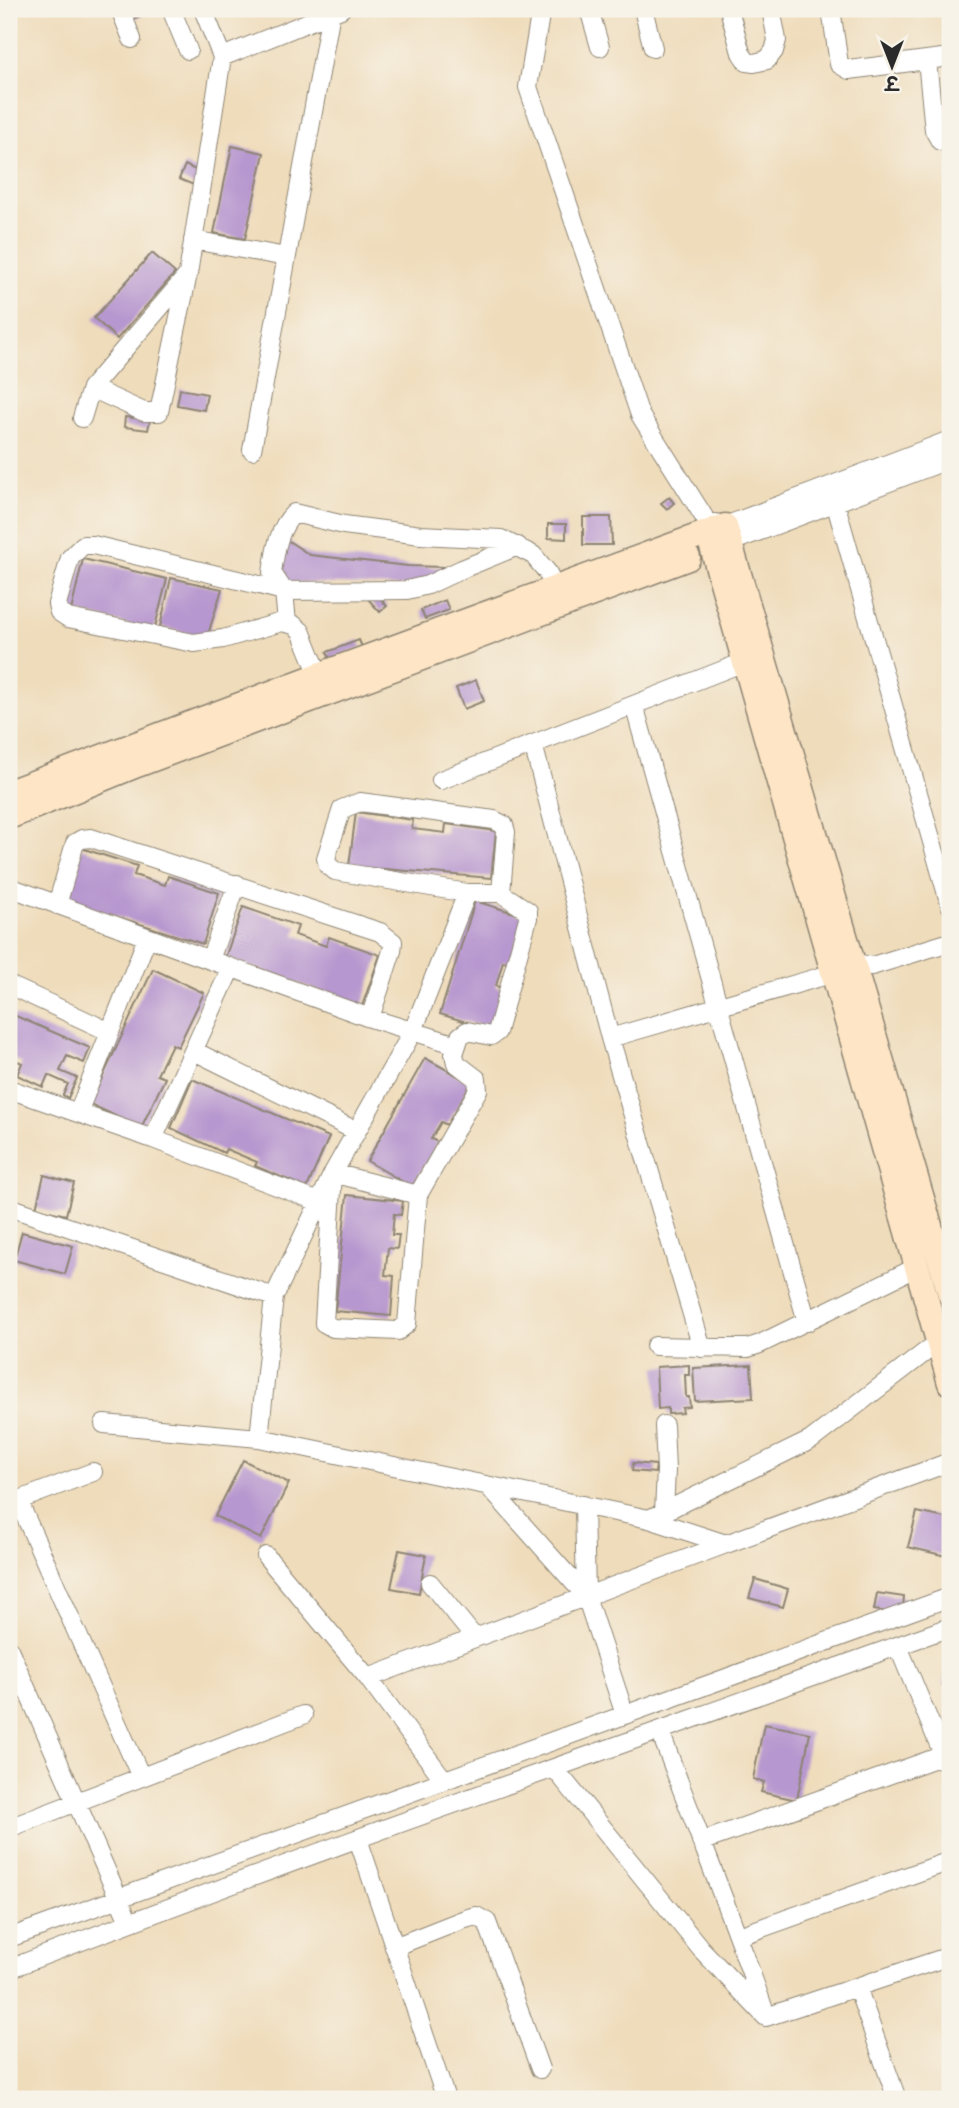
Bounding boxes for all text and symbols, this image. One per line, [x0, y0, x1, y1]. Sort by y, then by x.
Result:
north arrow [858, 32, 928, 102]
text: उ [883, 71, 900, 93]

